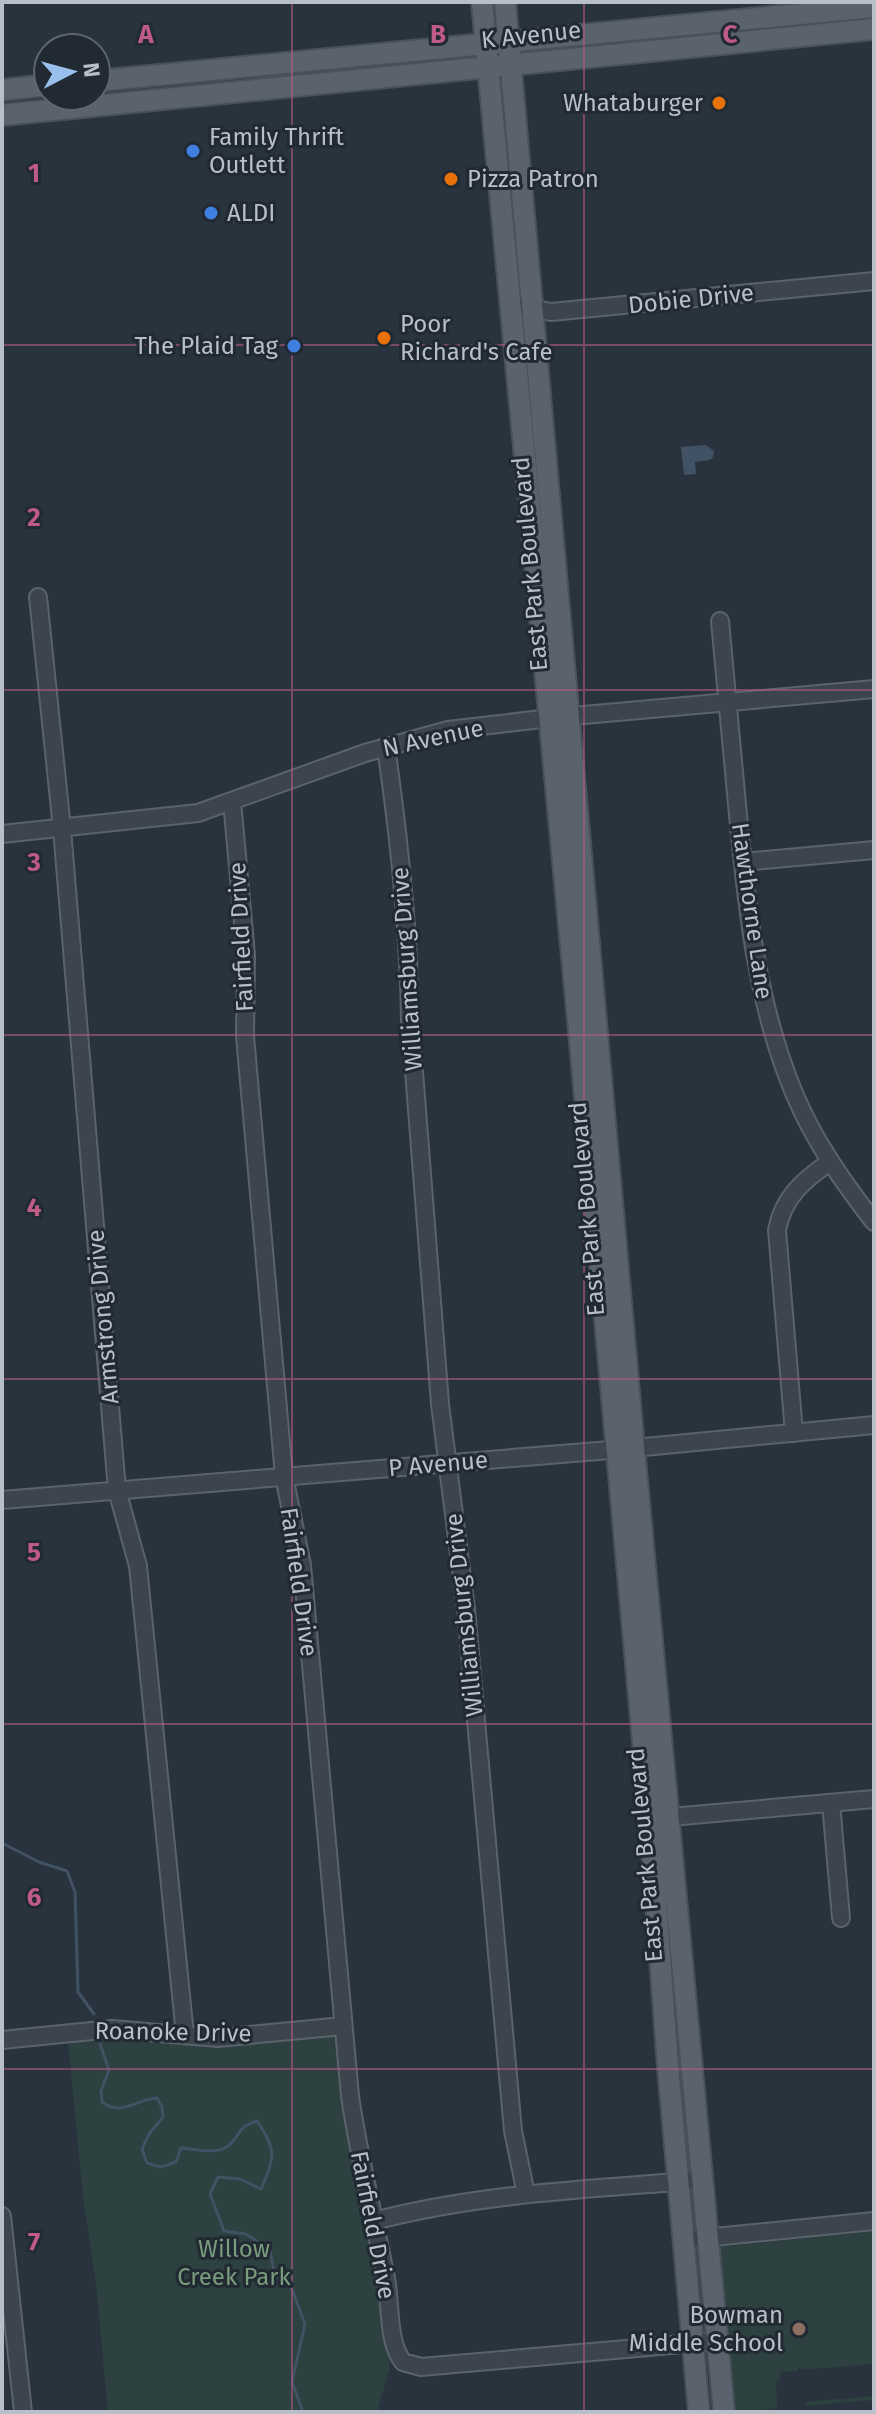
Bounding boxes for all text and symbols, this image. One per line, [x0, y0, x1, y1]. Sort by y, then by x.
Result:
street label: K Avenue [480, 16, 582, 54]
text: A [137, 19, 154, 50]
text: B [430, 19, 446, 50]
text: C [723, 19, 738, 50]
north arrow [32, 32, 112, 112]
text: N [77, 61, 106, 79]
place label: Whataburger [563, 89, 704, 117]
marker: Whataburger [710, 94, 728, 112]
place label: Family Thrift Outlett [209, 123, 344, 179]
marker: Family Thrift Outlett [184, 142, 202, 160]
text: 1 [28, 158, 40, 189]
place label: Pizza Patron [467, 165, 599, 193]
marker: Pizza Patron [442, 170, 460, 188]
place label: ALDI [227, 199, 275, 227]
marker: ALDI [202, 204, 220, 222]
street label: Dobie Drive [627, 278, 755, 320]
place label: Poor Richard's Cafe [400, 310, 553, 366]
marker: Poor Richard's Cafe [375, 329, 393, 347]
place label: The Plaid Tag [134, 332, 279, 360]
marker: The Plaid Tag [285, 337, 303, 355]
street label: East Park Boulevard [507, 456, 553, 672]
text: 2 [27, 502, 41, 533]
street label: N Avenue [380, 714, 486, 762]
street label: Hawthorne Lane [726, 821, 778, 1001]
text: 3 [26, 847, 41, 878]
street label: Fairfield Drive [223, 861, 259, 1013]
street label: Williamsburg Drive [386, 866, 428, 1072]
street label: East Park Boulevard [564, 1101, 610, 1317]
text: 4 [27, 1192, 42, 1223]
street label: Armstrong Drive [81, 1229, 125, 1405]
street label: P Avenue [387, 1446, 489, 1482]
street label: Fairfield Drive [275, 1506, 323, 1658]
street label: Williamsburg Drive [439, 1512, 489, 1718]
text: 5 [27, 1537, 41, 1568]
street label: East Park Boulevard [622, 1747, 668, 1963]
text: 6 [27, 1882, 42, 1913]
street label: Roanoke Drive [94, 2017, 252, 2047]
street label: Fairfield Drive [345, 2149, 401, 2301]
text: 7 [28, 2227, 40, 2258]
park label: Willow Creek Park [177, 2235, 292, 2291]
place label: Bowman Middle School [629, 2301, 783, 2357]
marker: Bowman Middle School [790, 2320, 808, 2338]

